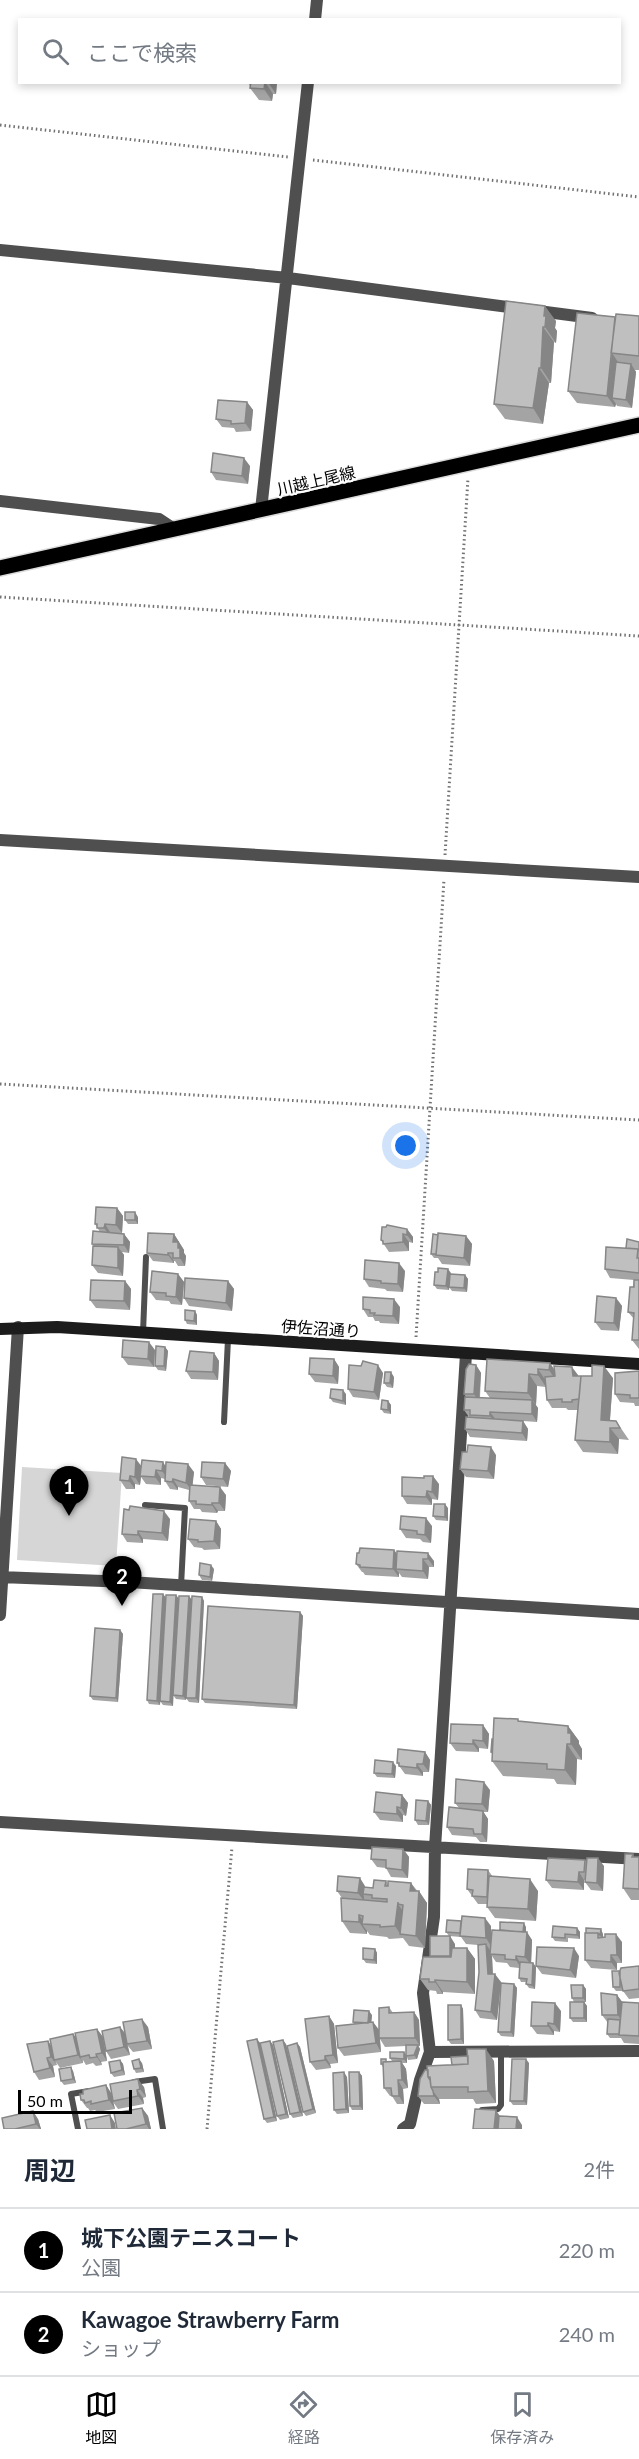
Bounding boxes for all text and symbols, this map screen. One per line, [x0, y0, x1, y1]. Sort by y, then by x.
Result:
search box [18, 18, 621, 84]
icon: search [39, 35, 72, 68]
text: ここで検索 [87, 39, 197, 66]
street label: 川越上尾線 [275, 462, 357, 498]
your location [391, 1131, 420, 1160]
street label: 伊佐沼通り [280, 1316, 362, 1340]
pin: 1 [50, 1466, 88, 1516]
pin: 2 [102, 1556, 142, 1606]
scale bar [18, 2087, 132, 2114]
text: 50 m [27, 2091, 63, 2110]
text: 周辺 [24, 2154, 76, 2186]
text: 2件 [583, 2157, 615, 2181]
text: 城下公園テニスコート [81, 2224, 301, 2251]
text: 1 [38, 2238, 49, 2262]
text: 220 m [559, 2238, 615, 2262]
text: 公園 [81, 2255, 121, 2279]
text: Kawagoe Strawberry Farm [81, 2306, 339, 2333]
text: 2 [38, 2322, 49, 2346]
text: 240 m [559, 2322, 615, 2346]
text: ショップ [81, 2336, 161, 2360]
tab: 地図 [85, 2388, 118, 2448]
tab: 経路 [287, 2388, 320, 2448]
tab: 保存済み [490, 2388, 554, 2448]

